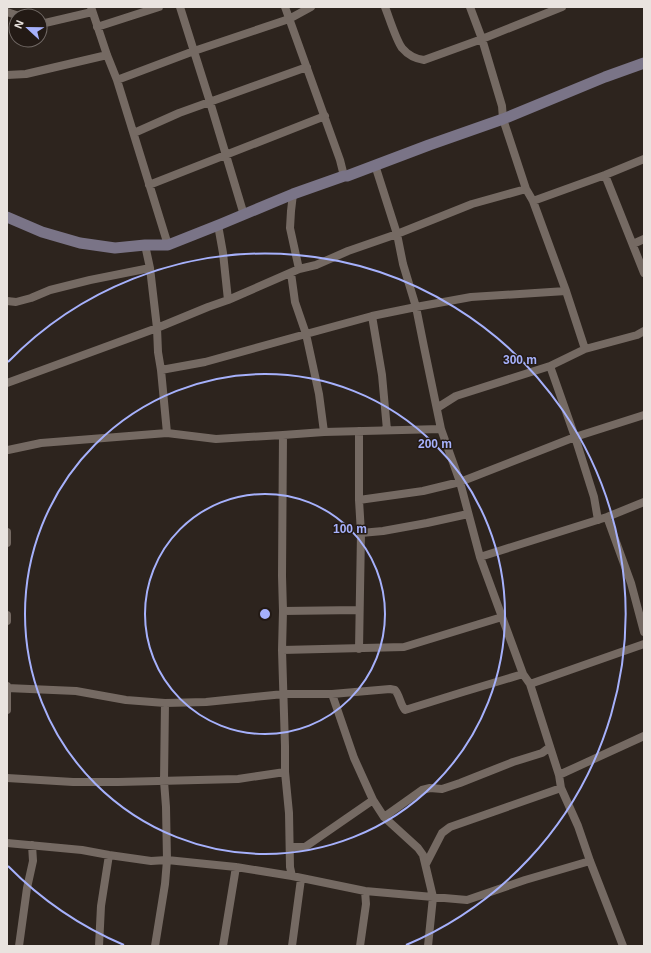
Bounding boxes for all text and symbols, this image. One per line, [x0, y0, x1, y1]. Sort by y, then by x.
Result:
north arrow [8, 8, 48, 48]
text: N [12, 18, 26, 30]
text: 300 m [503, 353, 537, 367]
text: 200 m [418, 437, 452, 451]
text: 100 m [333, 522, 367, 536]
centre of rings [258, 607, 272, 621]

